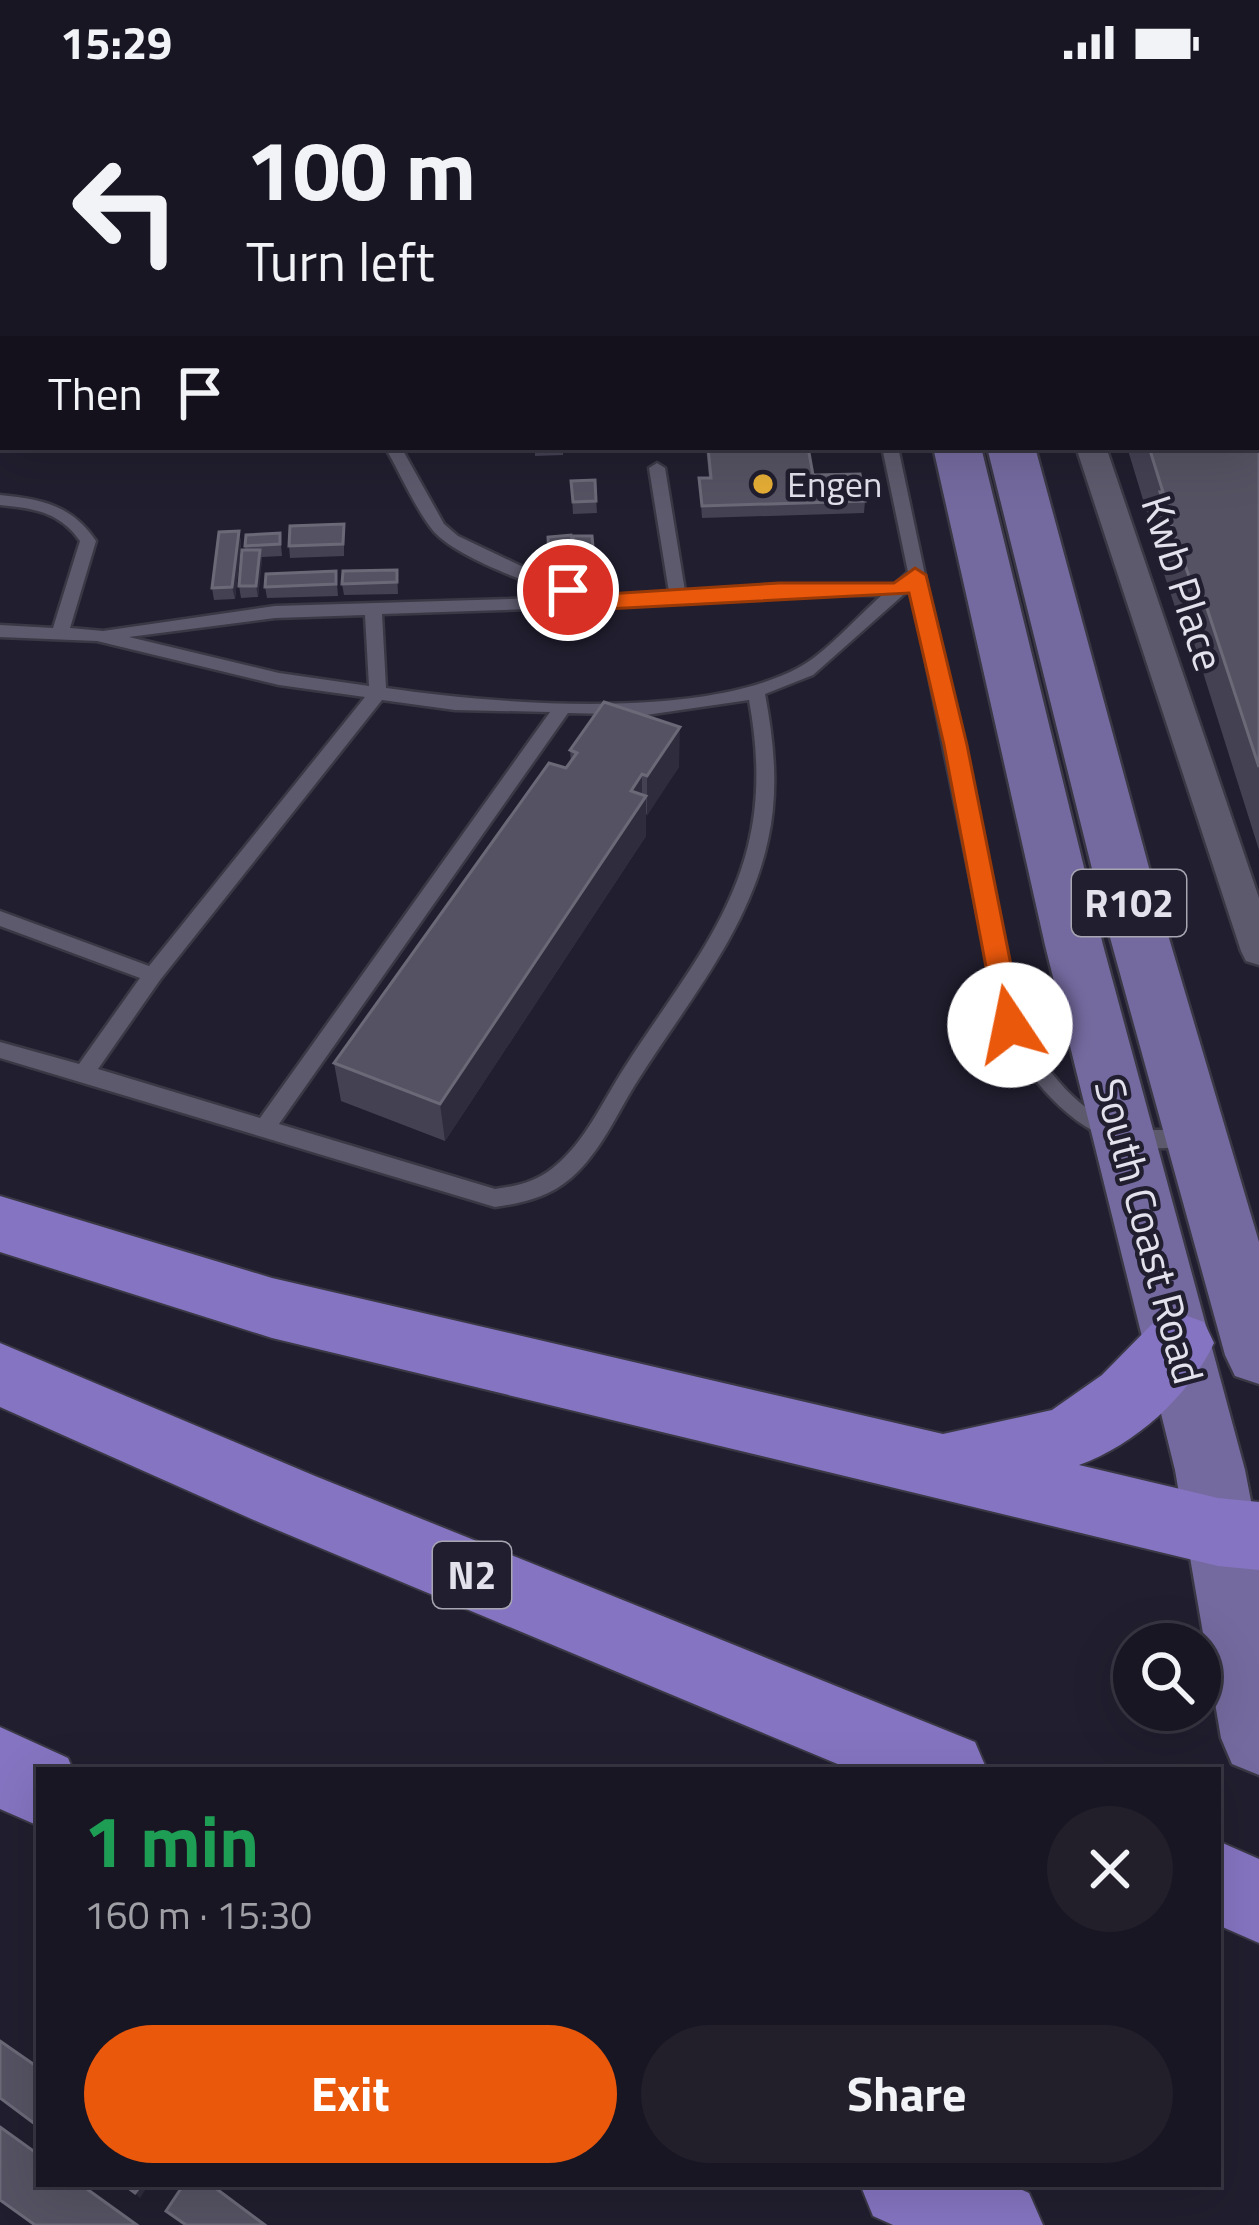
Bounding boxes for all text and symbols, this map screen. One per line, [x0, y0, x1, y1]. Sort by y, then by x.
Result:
text: 15:29 [60, 8, 172, 76]
text: 100 m [246, 105, 476, 233]
icon: left [48, 132, 204, 288]
text: Turn left [246, 220, 435, 302]
text: Then [48, 359, 143, 427]
icon: arrive [167, 360, 233, 426]
place label: Engen [787, 456, 882, 511]
marker: Engen [750, 471, 776, 497]
street label: Kwb Place [1126, 487, 1242, 679]
pin [517, 539, 619, 641]
icon: arrive [535, 557, 601, 623]
road number: R102 [1072, 870, 1186, 936]
position arrow [947, 962, 1073, 1088]
street label: South Coast Road [1078, 1071, 1221, 1391]
road number: N2 [433, 1542, 511, 1608]
map controls [1113, 1623, 1221, 1731]
button: search [1113, 1623, 1221, 1731]
text: 1 min [84, 1785, 259, 1895]
button: close [1047, 1806, 1173, 1932]
text: 160 m · 15:30 [84, 1885, 312, 1944]
button: Exit [84, 2025, 617, 2163]
button: Share [641, 2025, 1173, 2163]

